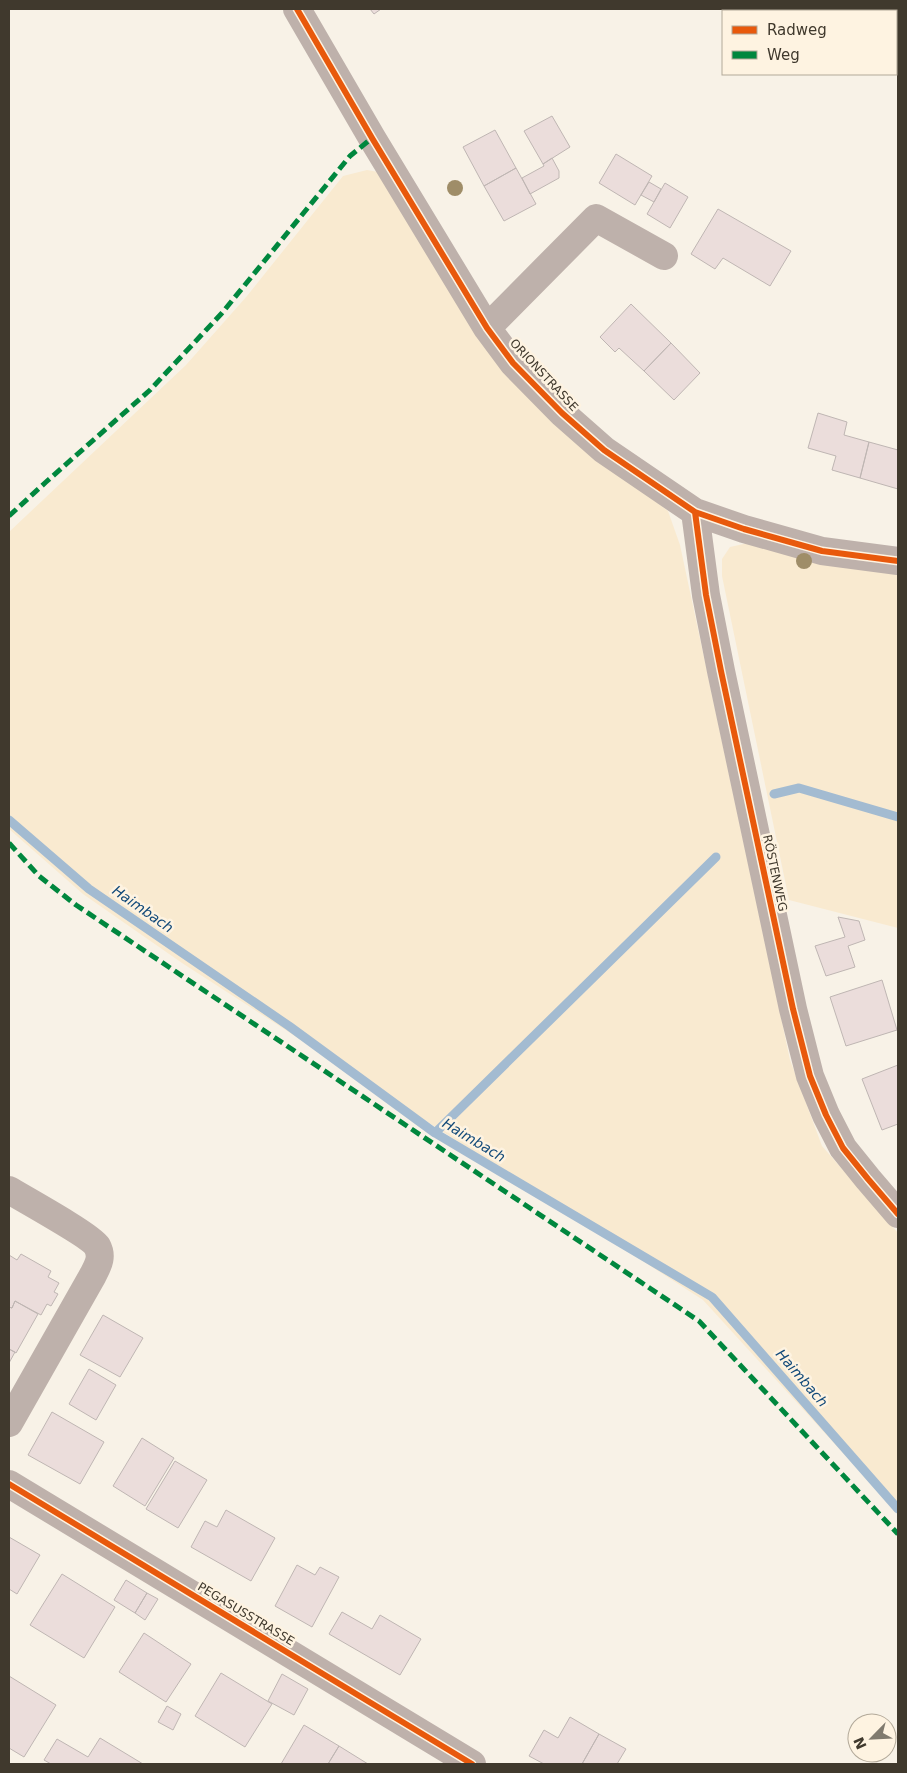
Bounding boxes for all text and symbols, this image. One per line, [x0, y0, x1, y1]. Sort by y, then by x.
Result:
legend [722, 10, 897, 75]
text: Radweg [767, 21, 827, 39]
text: Weg [767, 46, 800, 64]
street label: ORIONSTRASSE [507, 336, 581, 414]
street label: RÖSTENWEG [760, 833, 792, 913]
water label: Haimbach [109, 882, 177, 936]
water label: Haimbach [440, 1115, 508, 1165]
water label: Haimbach [773, 1346, 831, 1410]
street label: PEGASUSSTRASSE [195, 1580, 297, 1648]
north arrow [847, 1713, 897, 1763]
text: N [850, 1735, 870, 1752]

